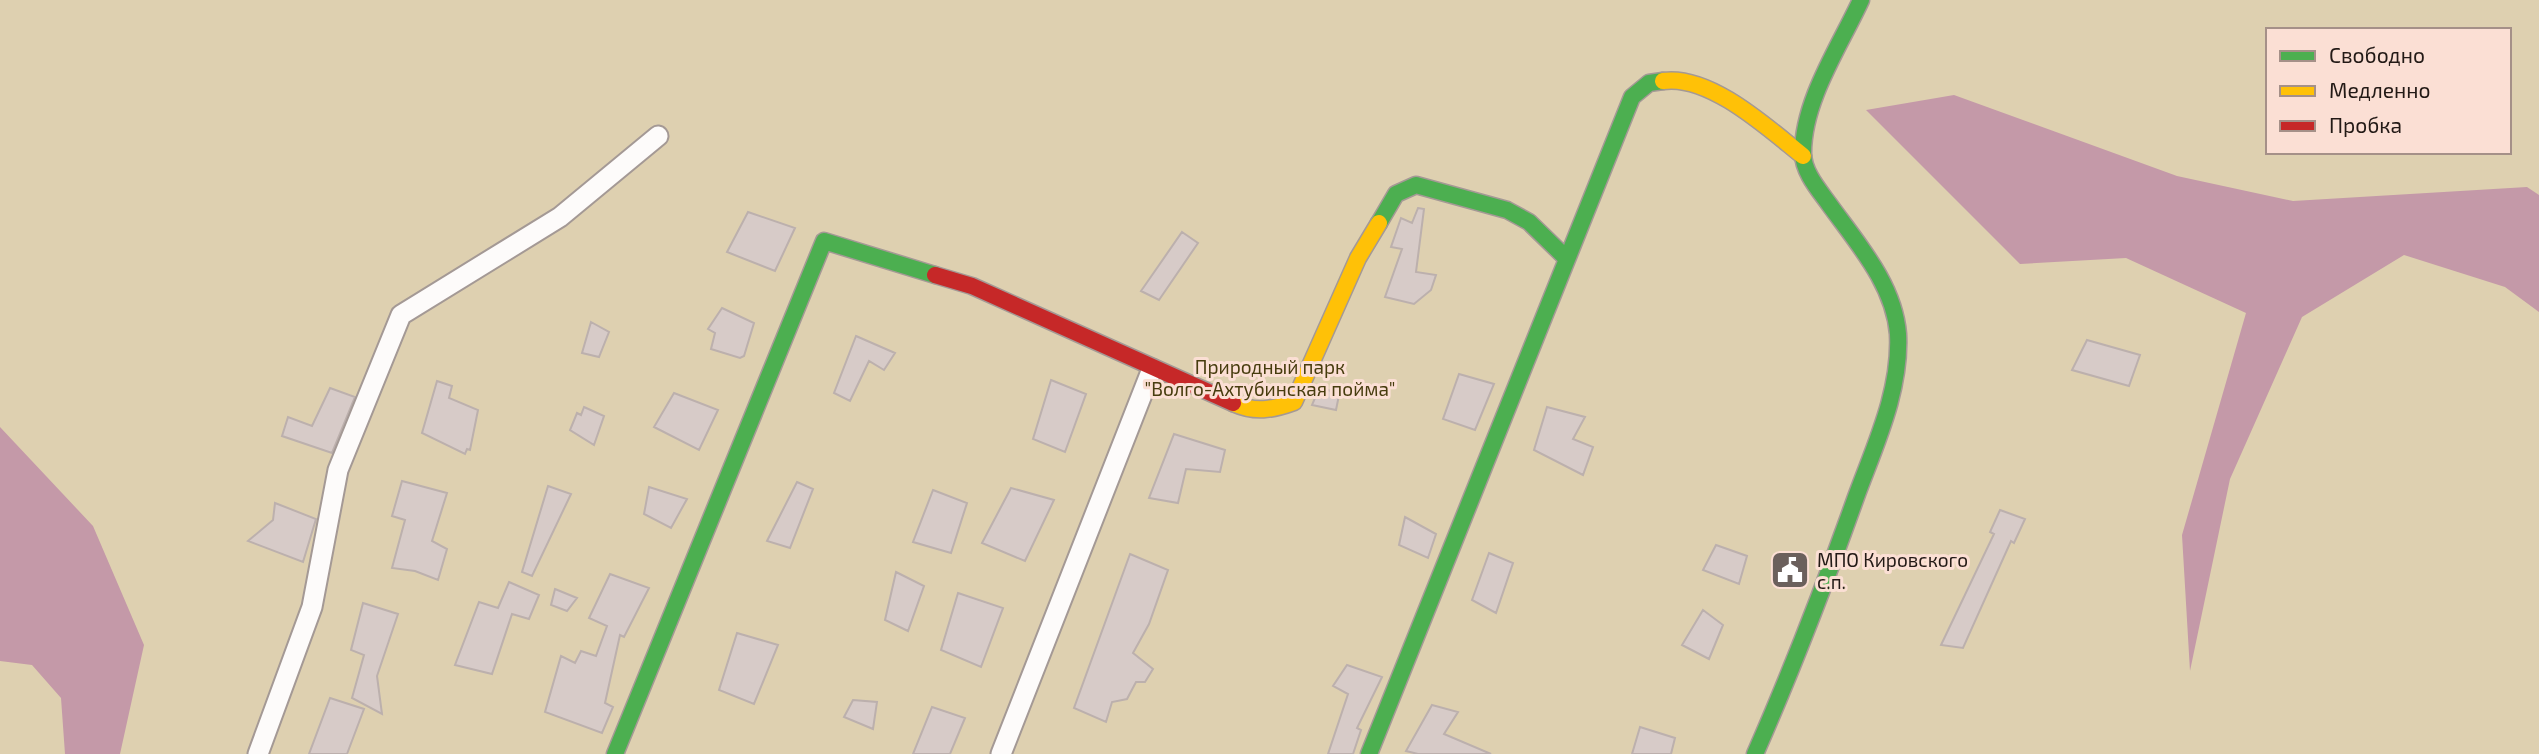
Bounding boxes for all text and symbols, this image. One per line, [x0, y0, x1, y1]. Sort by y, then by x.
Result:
legend [2266, 28, 2511, 154]
text: Свободно [2329, 42, 2425, 67]
text: Медленно [2329, 77, 2431, 102]
text: Пробка [2329, 112, 2402, 137]
park label: Природный парк "Волго-Ахтубинская пойма" [1145, 355, 1396, 401]
place label: МПО Кировского с.п. [1817, 548, 1968, 593]
public building icon: МПО Кировского с.п. [1769, 549, 1811, 591]

